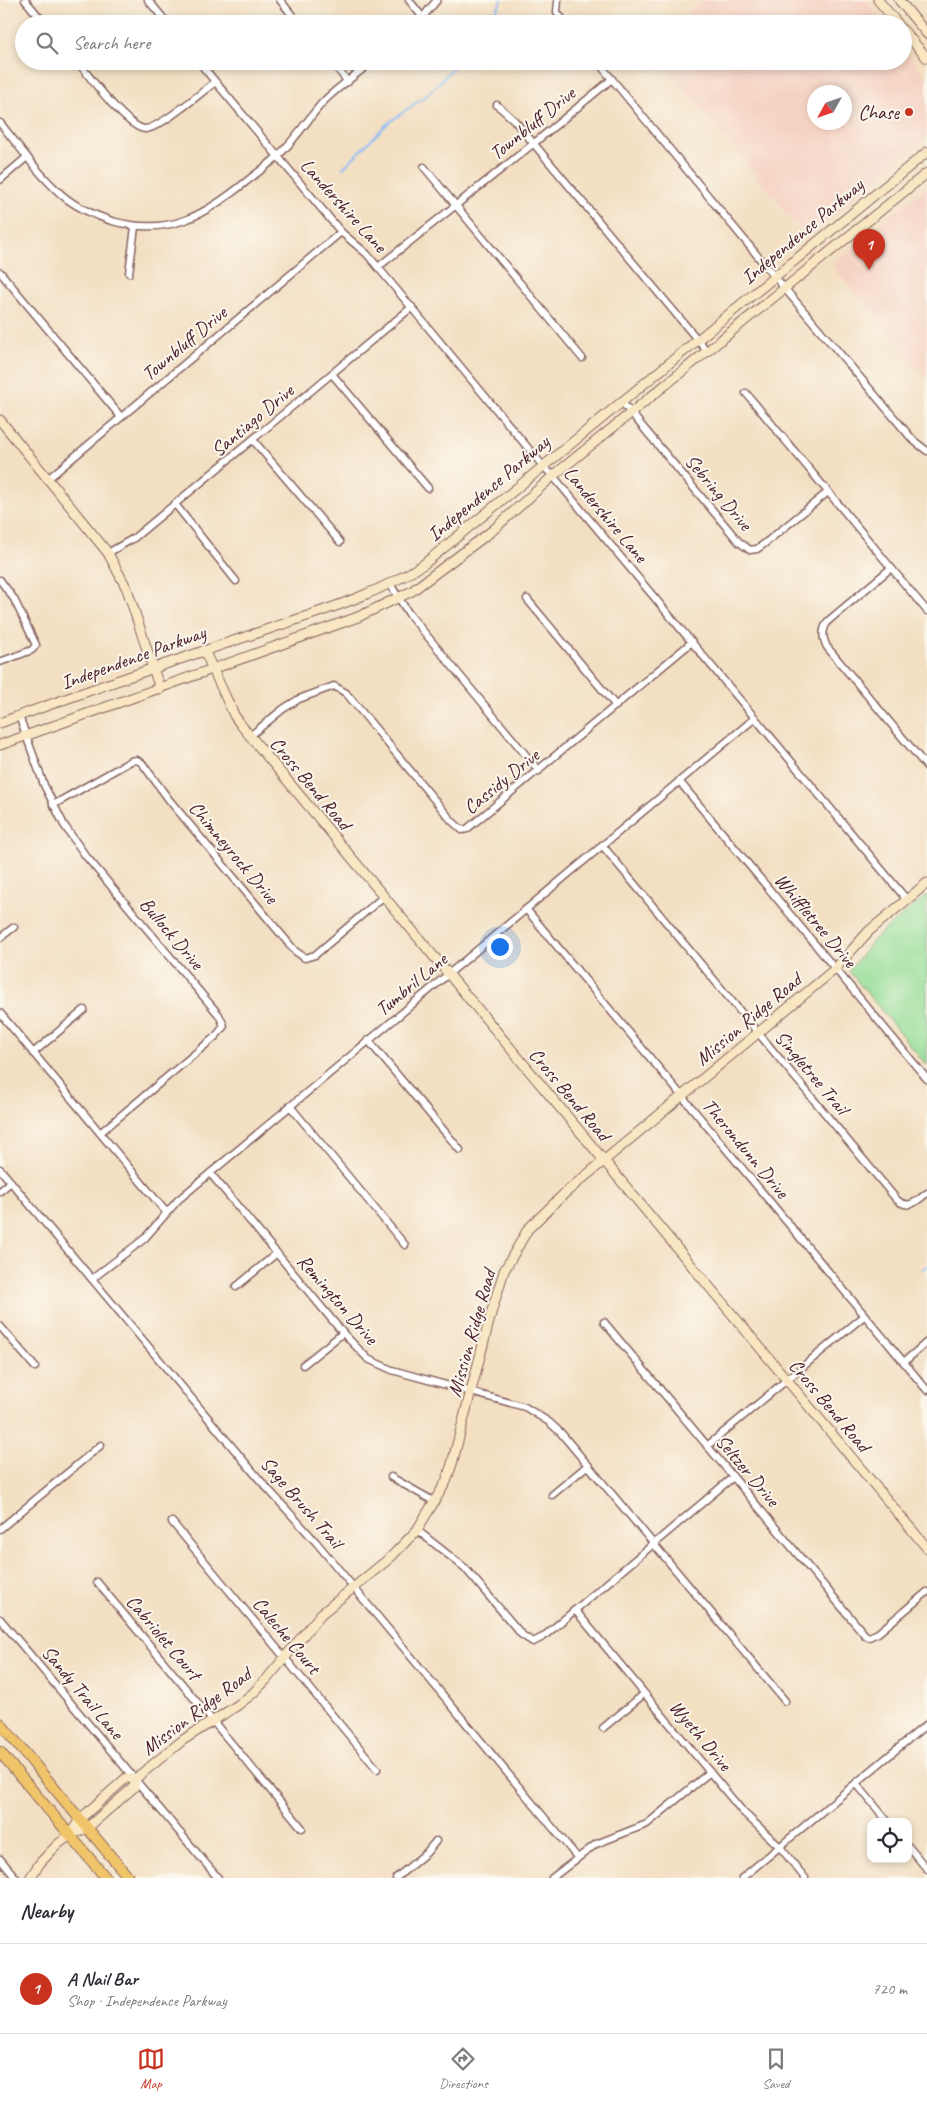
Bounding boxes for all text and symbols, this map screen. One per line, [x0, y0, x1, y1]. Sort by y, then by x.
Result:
search box [15, 15, 912, 70]
icon: search [33, 29, 61, 57]
text: Search here [73, 31, 150, 55]
street label: Townbluff Drive [484, 80, 582, 166]
north arrow [807, 85, 852, 130]
place label: Chase [858, 100, 900, 125]
marker: Chase [903, 106, 915, 118]
street label: Landershire Lane [295, 153, 393, 259]
street label: Independence Parkway [736, 172, 870, 290]
pin: 1 [853, 229, 885, 270]
street label: Townbluff Drive [137, 300, 233, 386]
street label: Santiago Drive [206, 377, 300, 462]
street label: Independence Parkway [422, 429, 556, 547]
street label: Sebring Drive [679, 449, 759, 537]
street label: Landershire Lane [558, 461, 654, 569]
street label: Independence Parkway [57, 619, 210, 695]
street label: Cross Bend Road [264, 732, 359, 837]
street label: Cassidy Drive [458, 742, 546, 820]
street label: Chimneyrock Drive [183, 796, 285, 910]
street label: Whiffletree Drive [769, 868, 863, 974]
street label: Bullock Drive [134, 892, 210, 976]
your location [487, 934, 513, 960]
street label: Tumbril Lane [370, 946, 453, 1022]
street label: Mission Ridge Road [690, 966, 809, 1071]
street label: Singletree Trail [769, 1025, 856, 1122]
street label: Cross Bend Road [523, 1043, 618, 1148]
street label: Therondunn Drive [697, 1093, 796, 1204]
street label: Remington Drive [292, 1249, 385, 1351]
street label: Mission Ridge Road [441, 1264, 502, 1400]
street label: Cross Bend Road [783, 1354, 878, 1459]
street label: Seltzer Drive [710, 1429, 786, 1513]
street label: Sage Brush Trail [255, 1451, 351, 1556]
street label: Cabriolet Court [121, 1589, 209, 1688]
street label: Caleche Court [247, 1592, 328, 1681]
street label: Sandy Trail Lane [36, 1640, 130, 1746]
street label: Mission Ridge Road [136, 1660, 259, 1761]
street label: Wyeth Drive [664, 1695, 738, 1777]
map controls [867, 1818, 912, 1863]
button: locate [867, 1818, 912, 1863]
text: Nearby [20, 1898, 73, 1924]
text: A Nail Bar [67, 1967, 138, 1991]
text: 1 [32, 1979, 40, 1999]
text: 720 m [873, 1979, 907, 1999]
text: Shop · Independence Parkway [67, 1991, 227, 2011]
tab: Map [137, 2045, 165, 2092]
tab: Directions [439, 2045, 488, 2092]
tab: Saved [762, 2045, 790, 2092]

